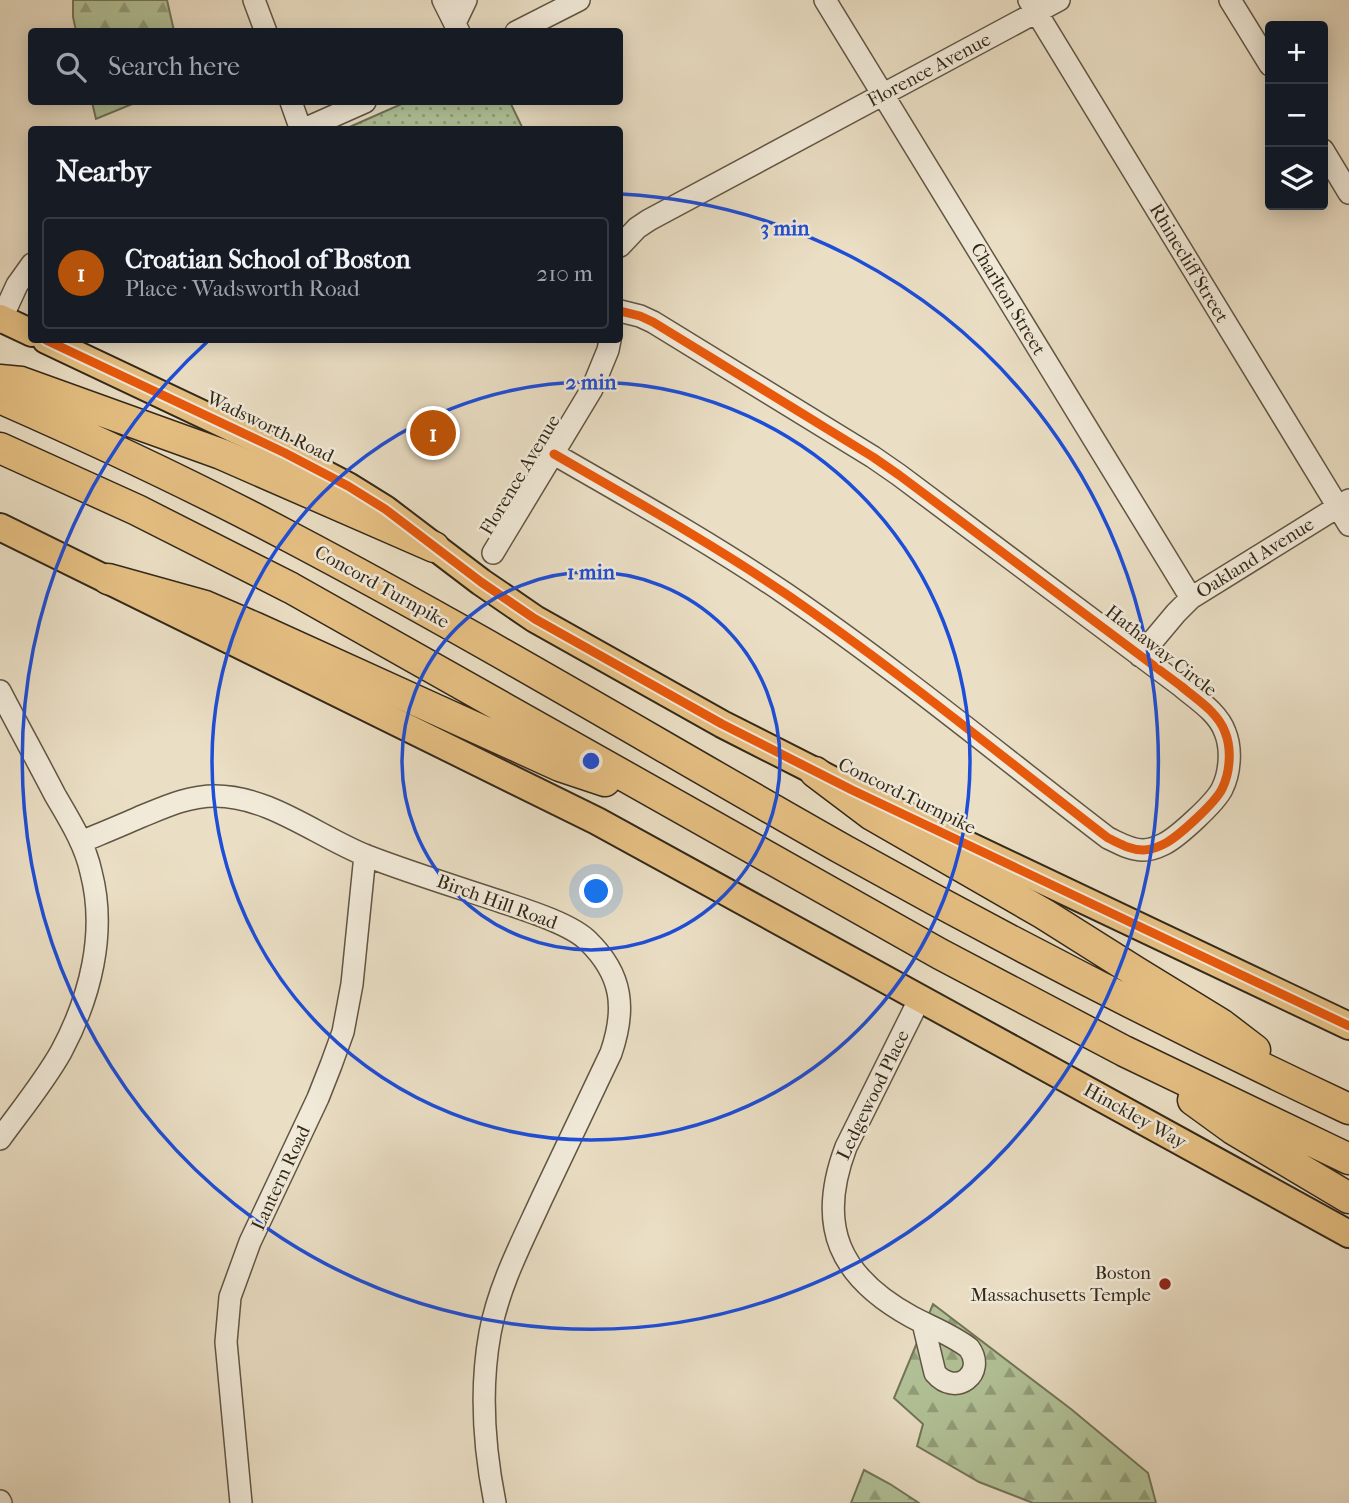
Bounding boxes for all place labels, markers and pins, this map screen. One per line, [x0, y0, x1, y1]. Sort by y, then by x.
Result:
pin: 1 [410, 407, 456, 459]
centre of rings [579, 749, 603, 773]
place label: Boston Massachusetts Temple [970, 1262, 1151, 1306]
marker: Boston Massachusetts Temple [1157, 1276, 1173, 1292]

